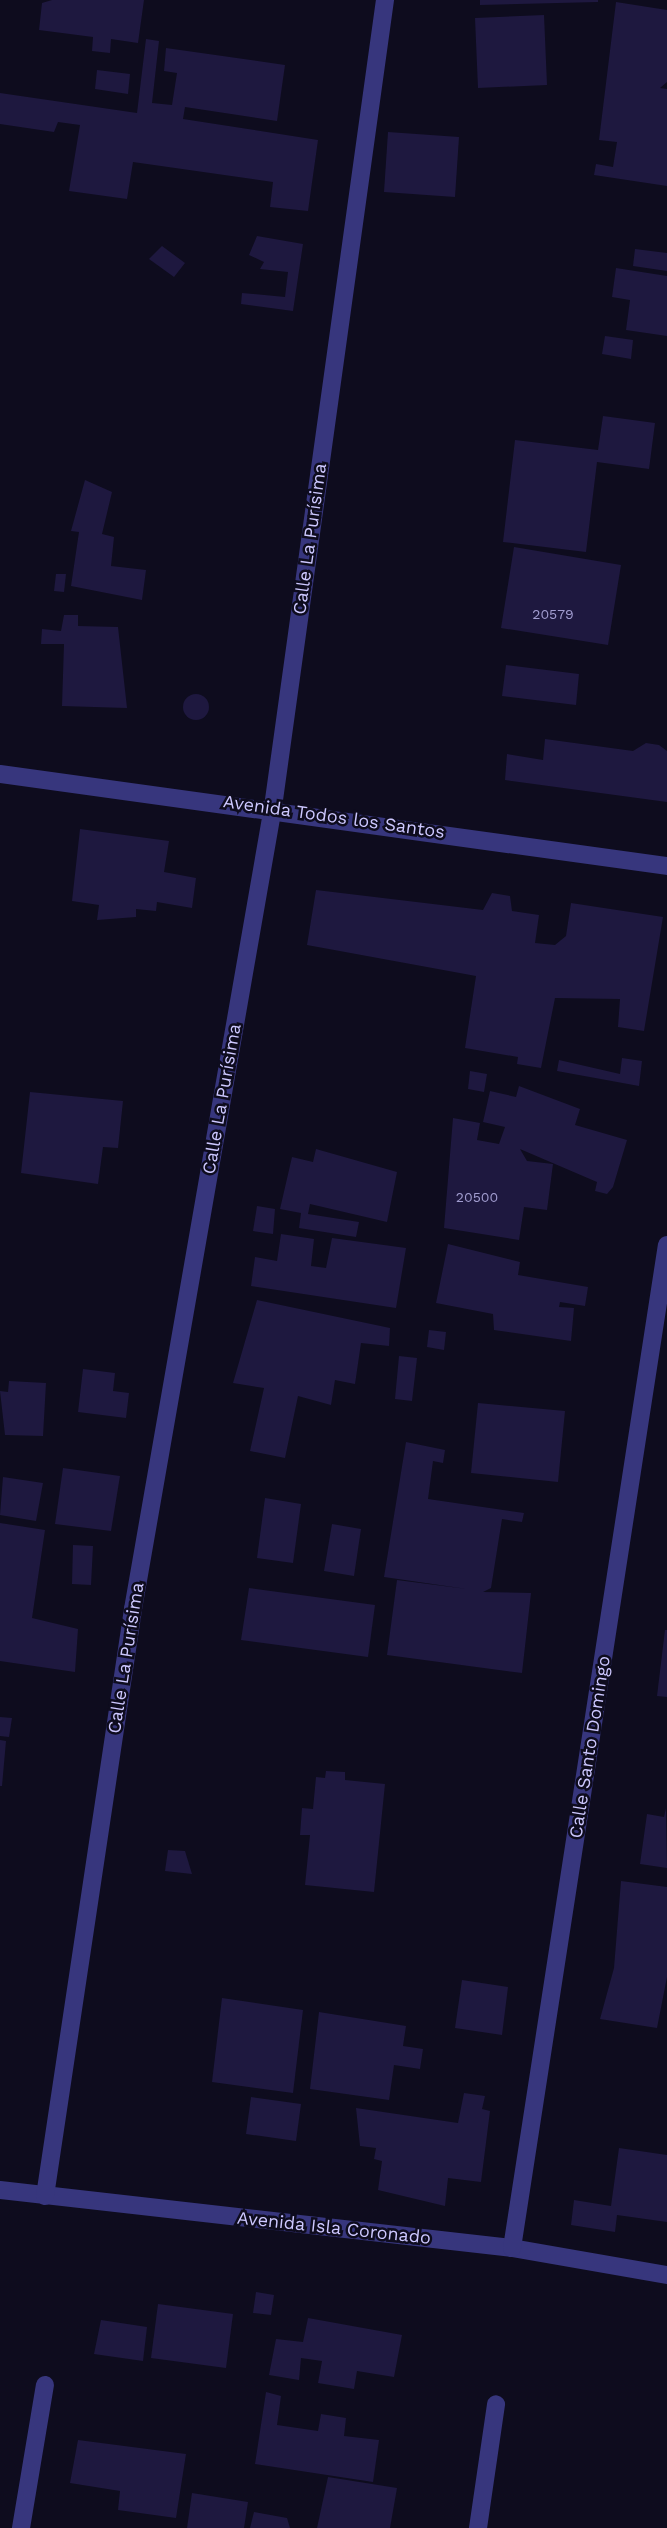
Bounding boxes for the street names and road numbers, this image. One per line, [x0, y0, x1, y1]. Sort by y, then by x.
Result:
street label: Calle La Purísima [289, 462, 331, 616]
street label: Avenida Todos los Santos [221, 791, 447, 843]
street label: Calle La Purísima [198, 1022, 246, 1176]
street label: Calle La Purísima [103, 1581, 149, 1735]
street label: Calle Santo Domingo [565, 1654, 615, 1840]
street label: Avenida Isla Coronado [236, 2207, 432, 2249]

